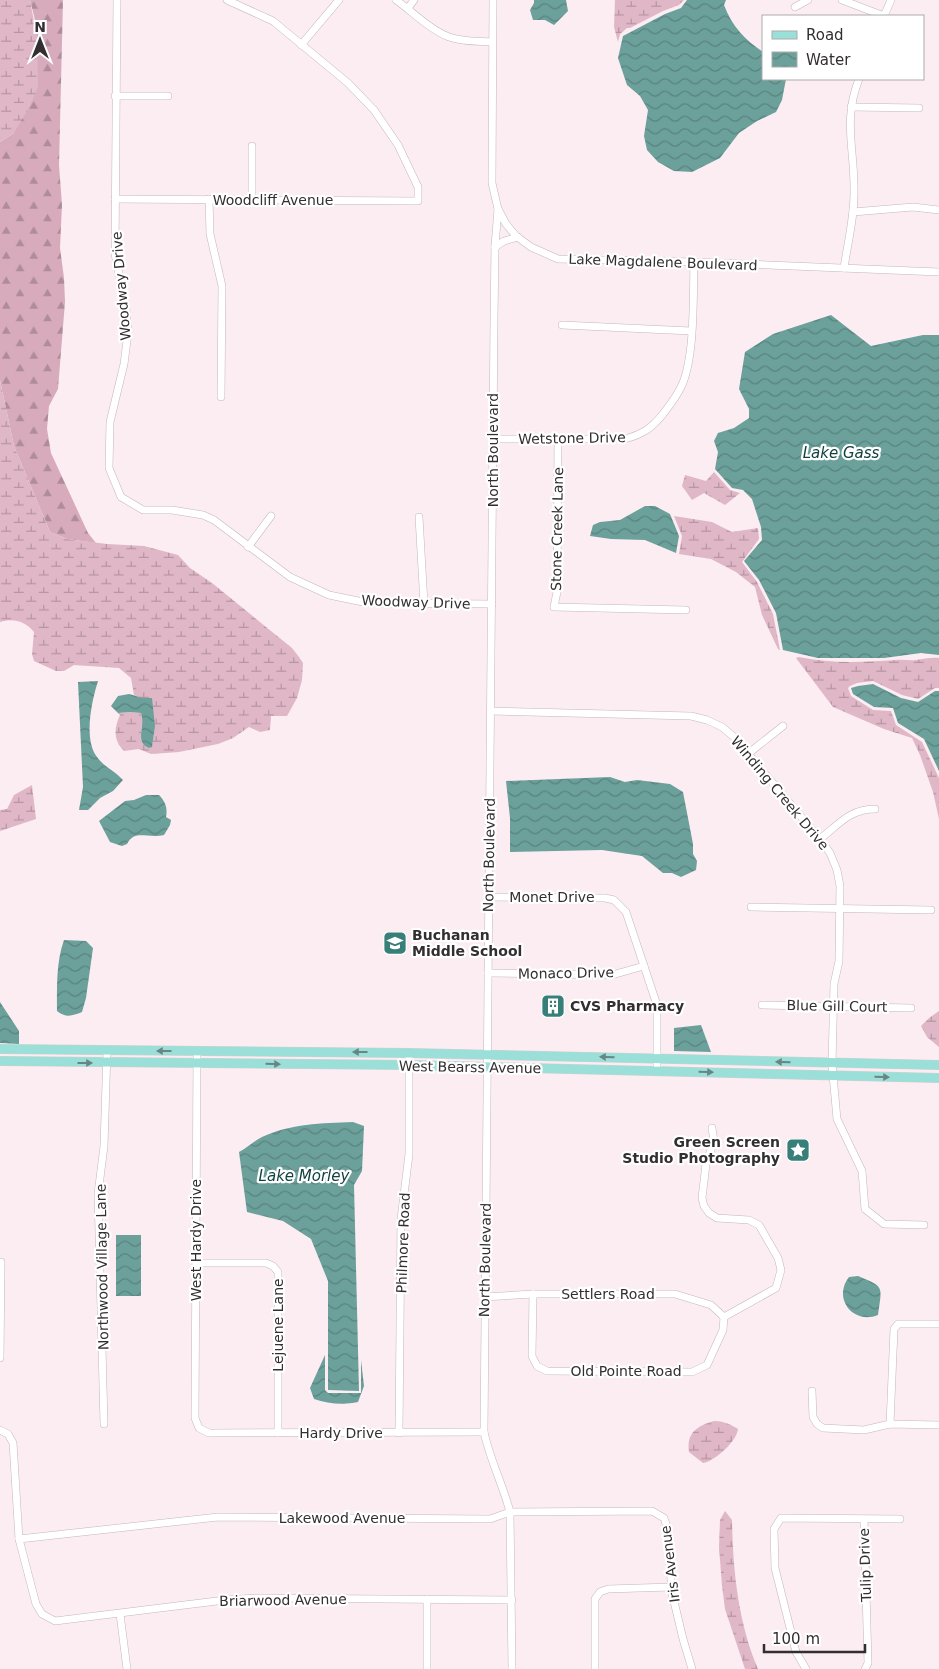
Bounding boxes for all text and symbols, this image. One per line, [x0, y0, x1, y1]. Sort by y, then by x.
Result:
north arrow [15, 15, 65, 65]
legend [762, 15, 924, 80]
text: N [34, 19, 46, 35]
text: Road [806, 26, 844, 44]
text: Water [806, 51, 851, 69]
street label: Woodcliff Avenue [213, 192, 333, 208]
street label: Woodway Drive [108, 231, 134, 341]
street label: Lake Magdalene Boulevard [568, 251, 758, 273]
street label: North Boulevard [485, 393, 501, 507]
street label: Wetstone Drive [518, 429, 626, 447]
water label: Lake Gass [803, 444, 880, 462]
street label: Stone Creek Lane [548, 467, 566, 591]
street label: Woodway Drive [361, 592, 471, 612]
street label: Winding Creek Drive [728, 733, 832, 853]
street label: North Boulevard [480, 798, 498, 912]
street label: Monet Drive [509, 889, 595, 905]
place label: Buchanan Middle School [412, 927, 522, 959]
school or university icon: Buchanan Middle School [382, 930, 408, 956]
street label: Monaco Drive [518, 964, 614, 982]
building icon: CVS Pharmacy [540, 993, 566, 1019]
street label: Blue Gill Court [786, 997, 888, 1015]
place label: CVS Pharmacy [570, 998, 684, 1014]
one-way arrow [156, 1047, 172, 1055]
one-way arrow [352, 1048, 368, 1056]
one-way arrow [599, 1052, 615, 1060]
street label: West Bearss Avenue [399, 1058, 541, 1076]
one-way arrow [775, 1058, 791, 1066]
one-way arrow [77, 1059, 93, 1067]
one-way arrow [265, 1060, 281, 1068]
one-way arrow [698, 1068, 714, 1076]
one-way arrow [874, 1073, 890, 1081]
place label: Green Screen Studio Photography [622, 1134, 780, 1166]
place icon: Green Screen Studio Photography [785, 1137, 811, 1163]
water label: Lake Morley [259, 1167, 351, 1185]
street label: West Hardy Drive [188, 1179, 204, 1301]
street label: Northwood Village Lane [93, 1184, 111, 1350]
street label: Philmore Road [393, 1192, 413, 1294]
street label: North Boulevard [476, 1203, 494, 1317]
street label: Lejuene Lane [270, 1278, 286, 1372]
street label: Settlers Road [561, 1286, 655, 1302]
street label: Old Pointe Road [570, 1363, 682, 1379]
street label: Hardy Drive [299, 1425, 383, 1441]
street label: Lakewood Avenue [279, 1510, 405, 1526]
street label: Iris Avenue [657, 1525, 683, 1603]
street label: Tulip Drive [856, 1528, 874, 1603]
street label: Briarwood Avenue [219, 1591, 347, 1609]
scale bar [764, 1622, 865, 1654]
text: 100 m [772, 1630, 820, 1648]

